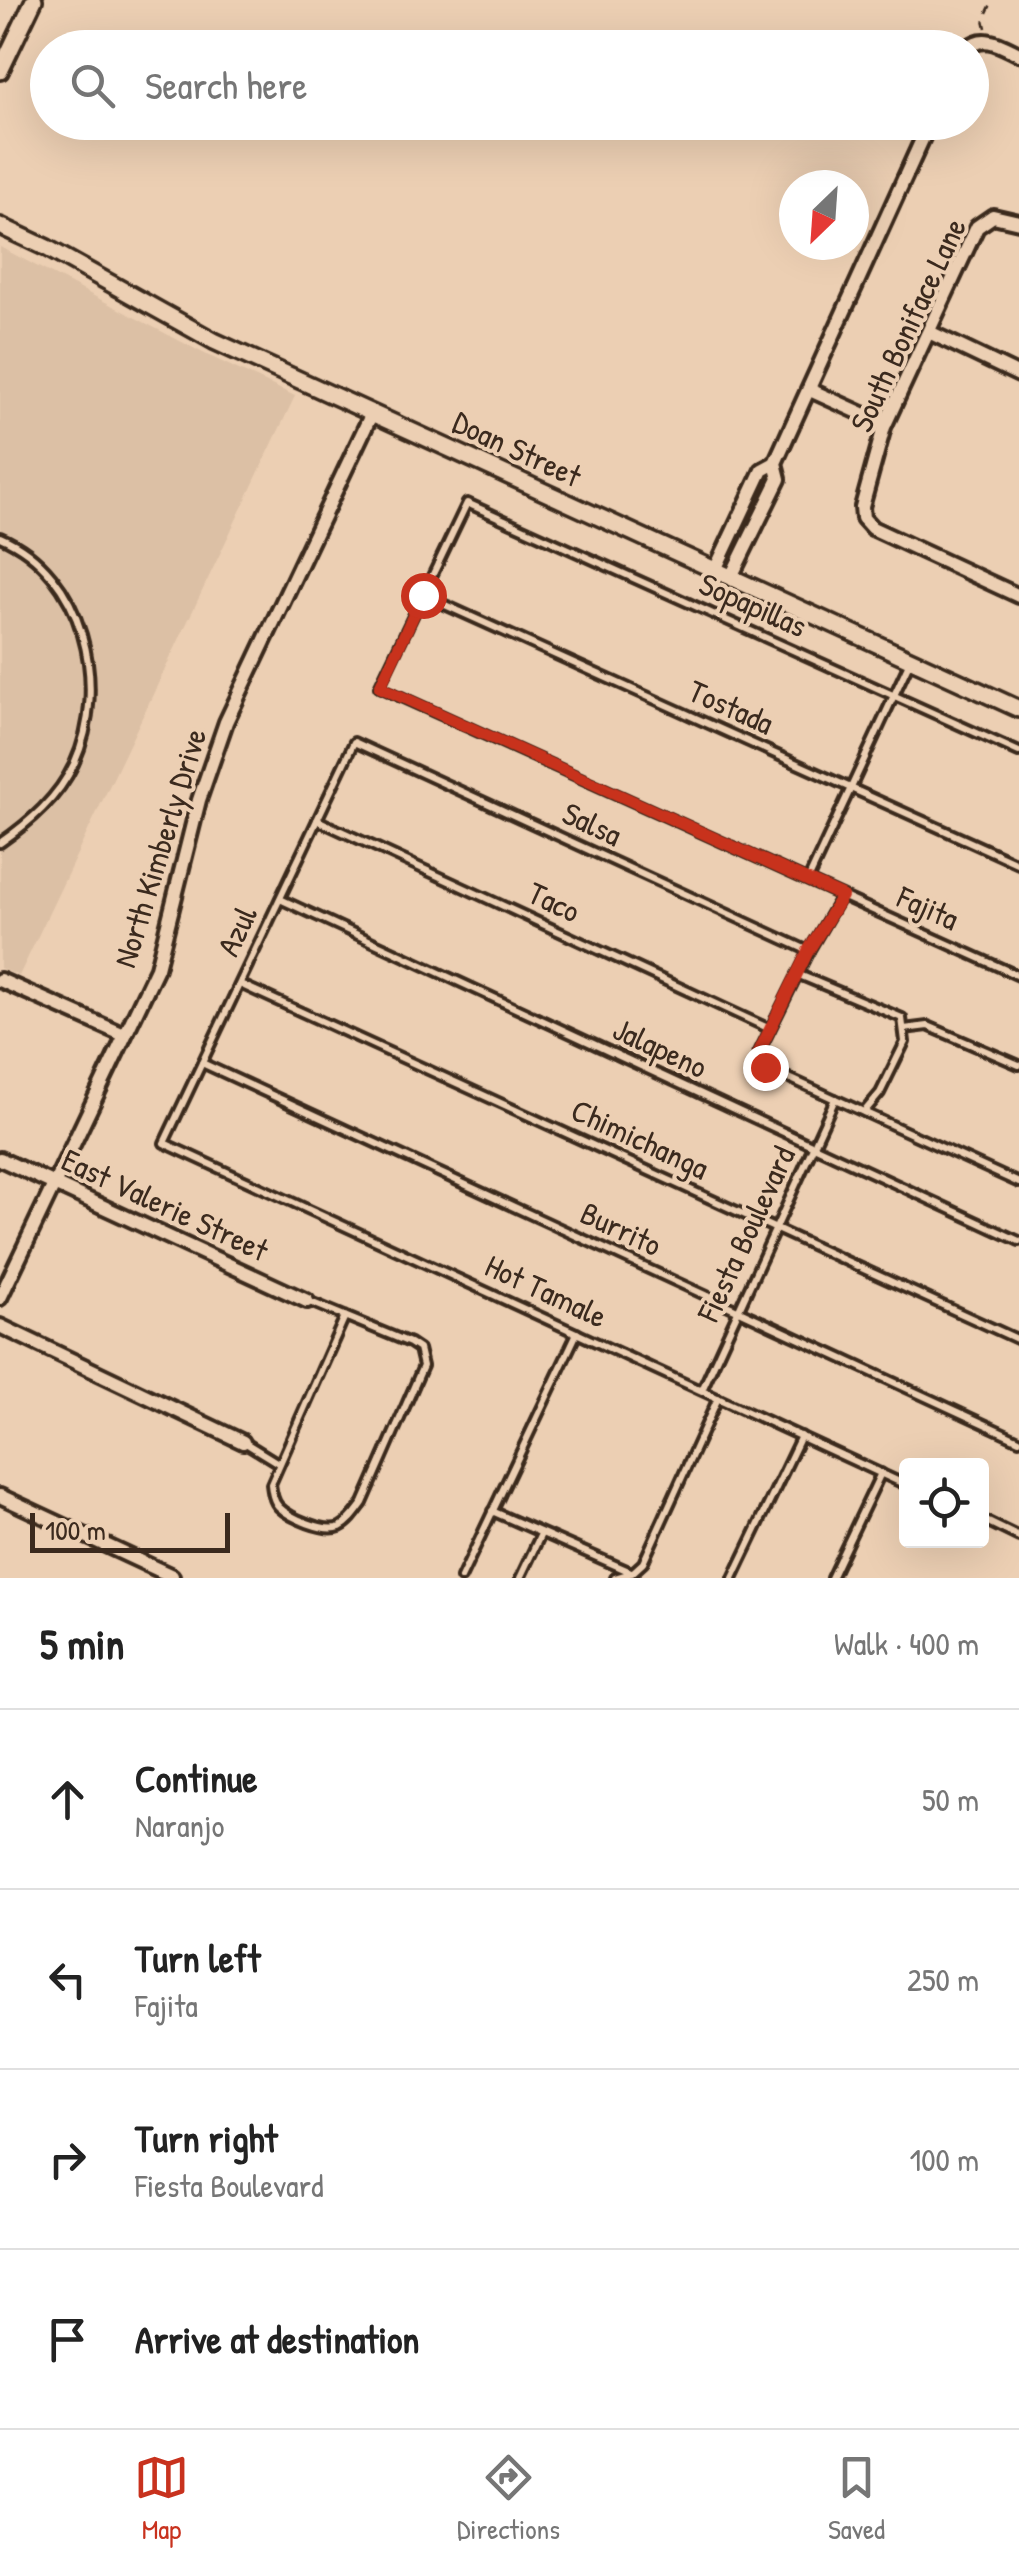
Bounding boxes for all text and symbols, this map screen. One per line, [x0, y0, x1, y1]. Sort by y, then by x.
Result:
search box [30, 30, 989, 140]
icon: search [65, 58, 120, 113]
text: Search here [145, 59, 307, 111]
north arrow [779, 170, 869, 260]
street label: South Boniface Lane [839, 211, 976, 439]
street label: Doan Street [446, 400, 589, 497]
street label: Sopapillas [693, 562, 814, 647]
route start [401, 573, 447, 619]
street label: Tostada [682, 669, 781, 744]
street label: North Kimberly Drive [103, 723, 216, 973]
street label: Salsa [556, 791, 629, 856]
street label: Taco [521, 871, 587, 932]
street label: Fajita [890, 875, 966, 940]
street label: Azul [206, 898, 267, 963]
street label: Jalapeno [606, 1007, 714, 1088]
route end [743, 1045, 789, 1091]
street label: Chimichanga [565, 1088, 716, 1189]
street label: East Valerie Street [55, 1138, 276, 1272]
street label: Fiesta Boulevard [686, 1139, 805, 1329]
street label: Burrito [574, 1191, 669, 1266]
street label: Hot Tamale [479, 1244, 614, 1337]
map controls [899, 1458, 989, 1548]
button: locate [899, 1458, 989, 1548]
scale bar [30, 1508, 230, 1552]
text: 100 m [45, 1511, 106, 1549]
text: 5 min [40, 1615, 124, 1672]
text: Walk · 400 m [834, 1622, 979, 1665]
text: Continue [135, 1752, 257, 1804]
icon: ahead [40, 1772, 95, 1827]
text: 50 m [922, 1778, 979, 1821]
text: Naranjo [135, 1804, 224, 1847]
text: Turn left [135, 1932, 260, 1984]
icon: left [40, 1952, 95, 2007]
text: 250 m [907, 1958, 979, 2001]
text: Fajita [135, 1984, 198, 2027]
text: Turn right [135, 2112, 278, 2164]
icon: right [40, 2132, 95, 2187]
text: 100 m [910, 2138, 979, 2181]
text: Fiesta Boulevard [135, 2164, 323, 2207]
icon: arrive [40, 2312, 95, 2367]
text: Arrive at destination [135, 2313, 419, 2365]
tab: Map [134, 2450, 189, 2548]
tab: Directions [457, 2450, 560, 2548]
tab: Saved [828, 2450, 885, 2548]

